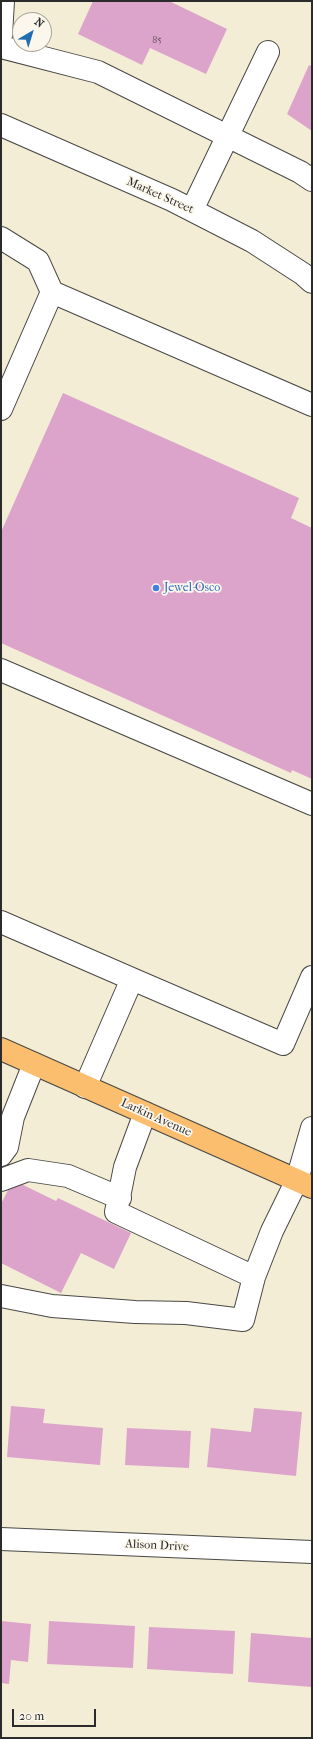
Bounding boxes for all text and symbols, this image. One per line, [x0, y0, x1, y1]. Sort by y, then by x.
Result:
north arrow [12, 12, 52, 52]
text: N [32, 15, 46, 31]
house number: 85 [152, 35, 162, 47]
street label: Market Street [124, 175, 196, 217]
place label: Jewel-Osco [164, 581, 220, 595]
marker: Jewel-Osco [151, 583, 161, 593]
street label: Larkin Avenue [118, 1096, 194, 1140]
street label: Alison Drive [125, 1537, 189, 1555]
scale bar [14, 1701, 98, 1727]
text: 20 m [19, 1709, 44, 1723]

